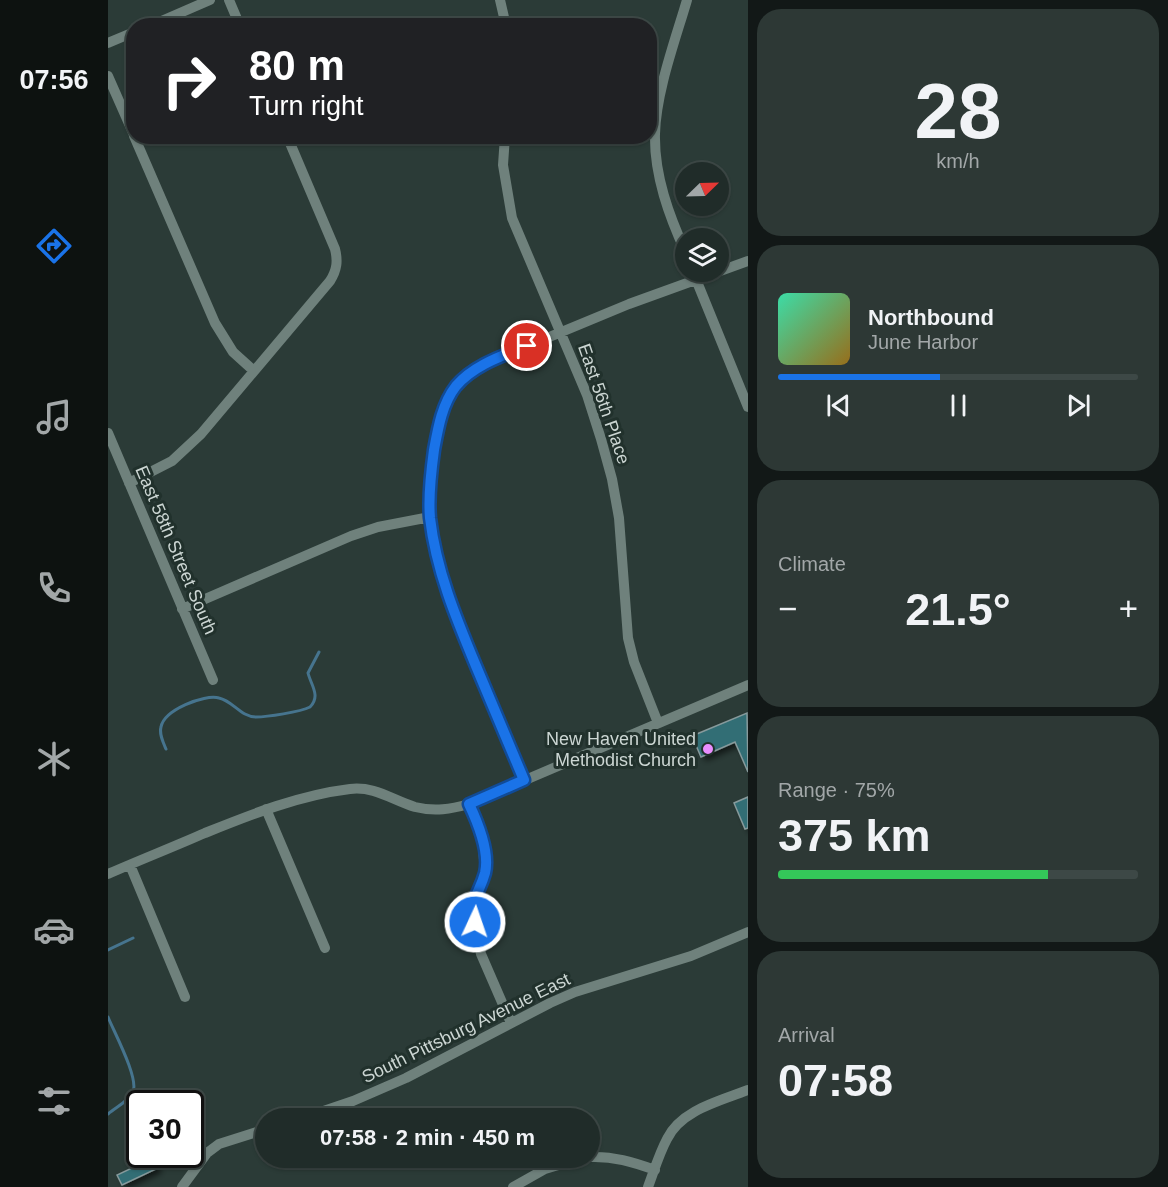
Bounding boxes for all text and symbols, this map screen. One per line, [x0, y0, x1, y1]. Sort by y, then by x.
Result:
icon: right [150, 42, 228, 120]
text: 80 m [249, 42, 345, 89]
text: 07:56 [19, 65, 89, 95]
text: 28 [915, 67, 1001, 155]
text: Turn right [249, 91, 364, 121]
text: km/h [936, 150, 980, 172]
north arrow [675, 162, 729, 216]
map controls [675, 162, 729, 282]
icon: directions [33, 225, 75, 267]
button: layers [675, 228, 729, 282]
text: Northbound [868, 305, 994, 330]
pin [501, 320, 552, 371]
icon: arrive [510, 329, 543, 362]
text: June Harbor [868, 331, 978, 353]
street label: East 56th Place [574, 341, 634, 467]
icon: previous [822, 389, 855, 422]
icon: pause [942, 389, 975, 422]
icon: next [1062, 389, 1095, 422]
icon: music [33, 396, 75, 438]
street label: East 58th Street South [131, 463, 221, 637]
text: Climate [778, 553, 846, 575]
icon: phone [33, 567, 75, 609]
text: 21.5° [905, 584, 1011, 635]
text: − [778, 590, 797, 627]
text: + [1119, 590, 1138, 627]
place label: New Haven United Methodist Church [546, 729, 696, 770]
icon: climate [33, 738, 75, 780]
marker: New Haven United Methodist Church [701, 742, 715, 756]
text: Range · 75% [778, 779, 895, 801]
text: 375 km [778, 810, 931, 861]
position arrow [443, 890, 507, 954]
icon: car [33, 909, 75, 951]
street label: South Pittsburg Avenue East [359, 969, 573, 1087]
text: Arrival [778, 1024, 835, 1046]
text: 07:58 [778, 1055, 893, 1106]
icon: filters [33, 1080, 75, 1122]
speed limit sign: 30 [126, 1090, 204, 1168]
text: 07:58 · 2 min · 450 m [320, 1125, 535, 1150]

